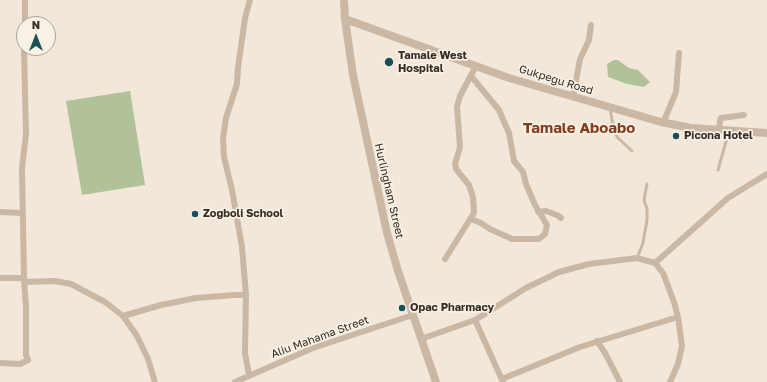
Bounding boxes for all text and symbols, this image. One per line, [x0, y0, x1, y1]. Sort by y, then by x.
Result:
north arrow [16, 16, 56, 56]
text: N [32, 18, 40, 31]
place label: Tamale West Hospital [398, 49, 467, 75]
marker: Tamale West Hospital [383, 56, 395, 68]
street label: Gukpegu Road [517, 62, 595, 98]
district label: Tamale Aboabo [523, 119, 635, 137]
place label: Picona Hotel [684, 129, 753, 143]
marker: Picona Hotel [671, 131, 681, 141]
street label: Hurlingham Street [372, 142, 406, 240]
place label: Zogboli School [203, 207, 283, 221]
marker: Zogboli School [190, 209, 200, 219]
place label: Opac Pharmacy [410, 301, 494, 315]
marker: Opac Pharmacy [397, 303, 407, 313]
street label: Aliu Mahama Street [269, 313, 371, 361]

